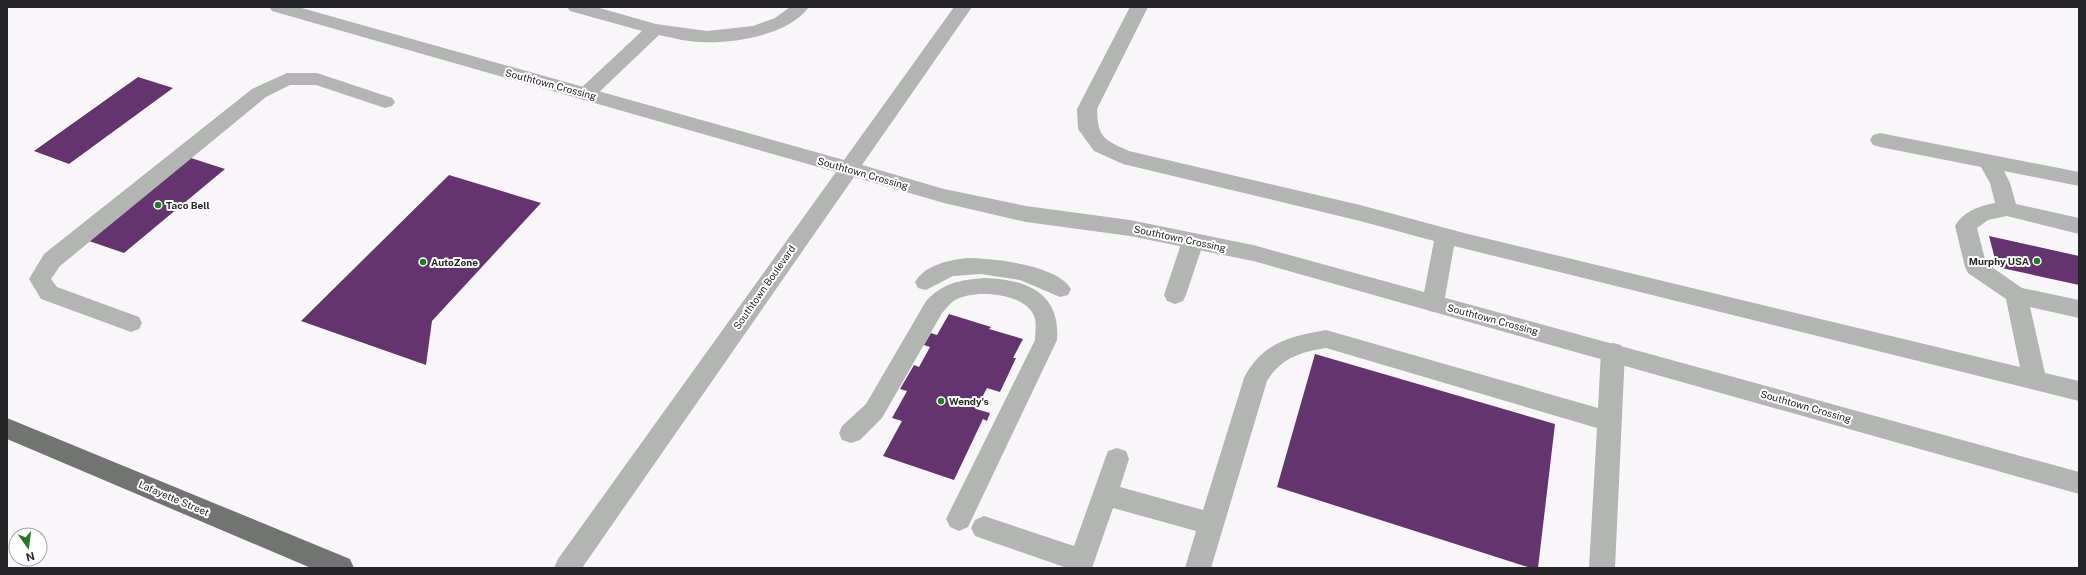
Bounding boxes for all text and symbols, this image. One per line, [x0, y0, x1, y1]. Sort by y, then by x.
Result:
street label: Southtown Crossing [504, 66, 598, 102]
street label: Southtown Crossing [816, 154, 910, 192]
place label: Taco Bell [166, 199, 210, 211]
marker: Taco Bell [153, 200, 163, 210]
street label: Southtown Crossing [1133, 222, 1227, 254]
street label: Southtown Boulevard [730, 243, 798, 331]
place label: Murphy USA [1969, 255, 2029, 267]
place label: AutoZone [431, 256, 478, 268]
marker: Murphy USA [2032, 256, 2042, 266]
marker: AutoZone [418, 257, 428, 267]
street label: Southtown Crossing [1446, 301, 1540, 337]
street label: Southtown Crossing [1759, 387, 1853, 425]
place label: Wendy's [949, 395, 989, 407]
marker: Wendy's [936, 396, 946, 406]
street label: Lafayette Street [137, 478, 211, 518]
north arrow [8, 527, 48, 567]
text: N [25, 550, 36, 564]

